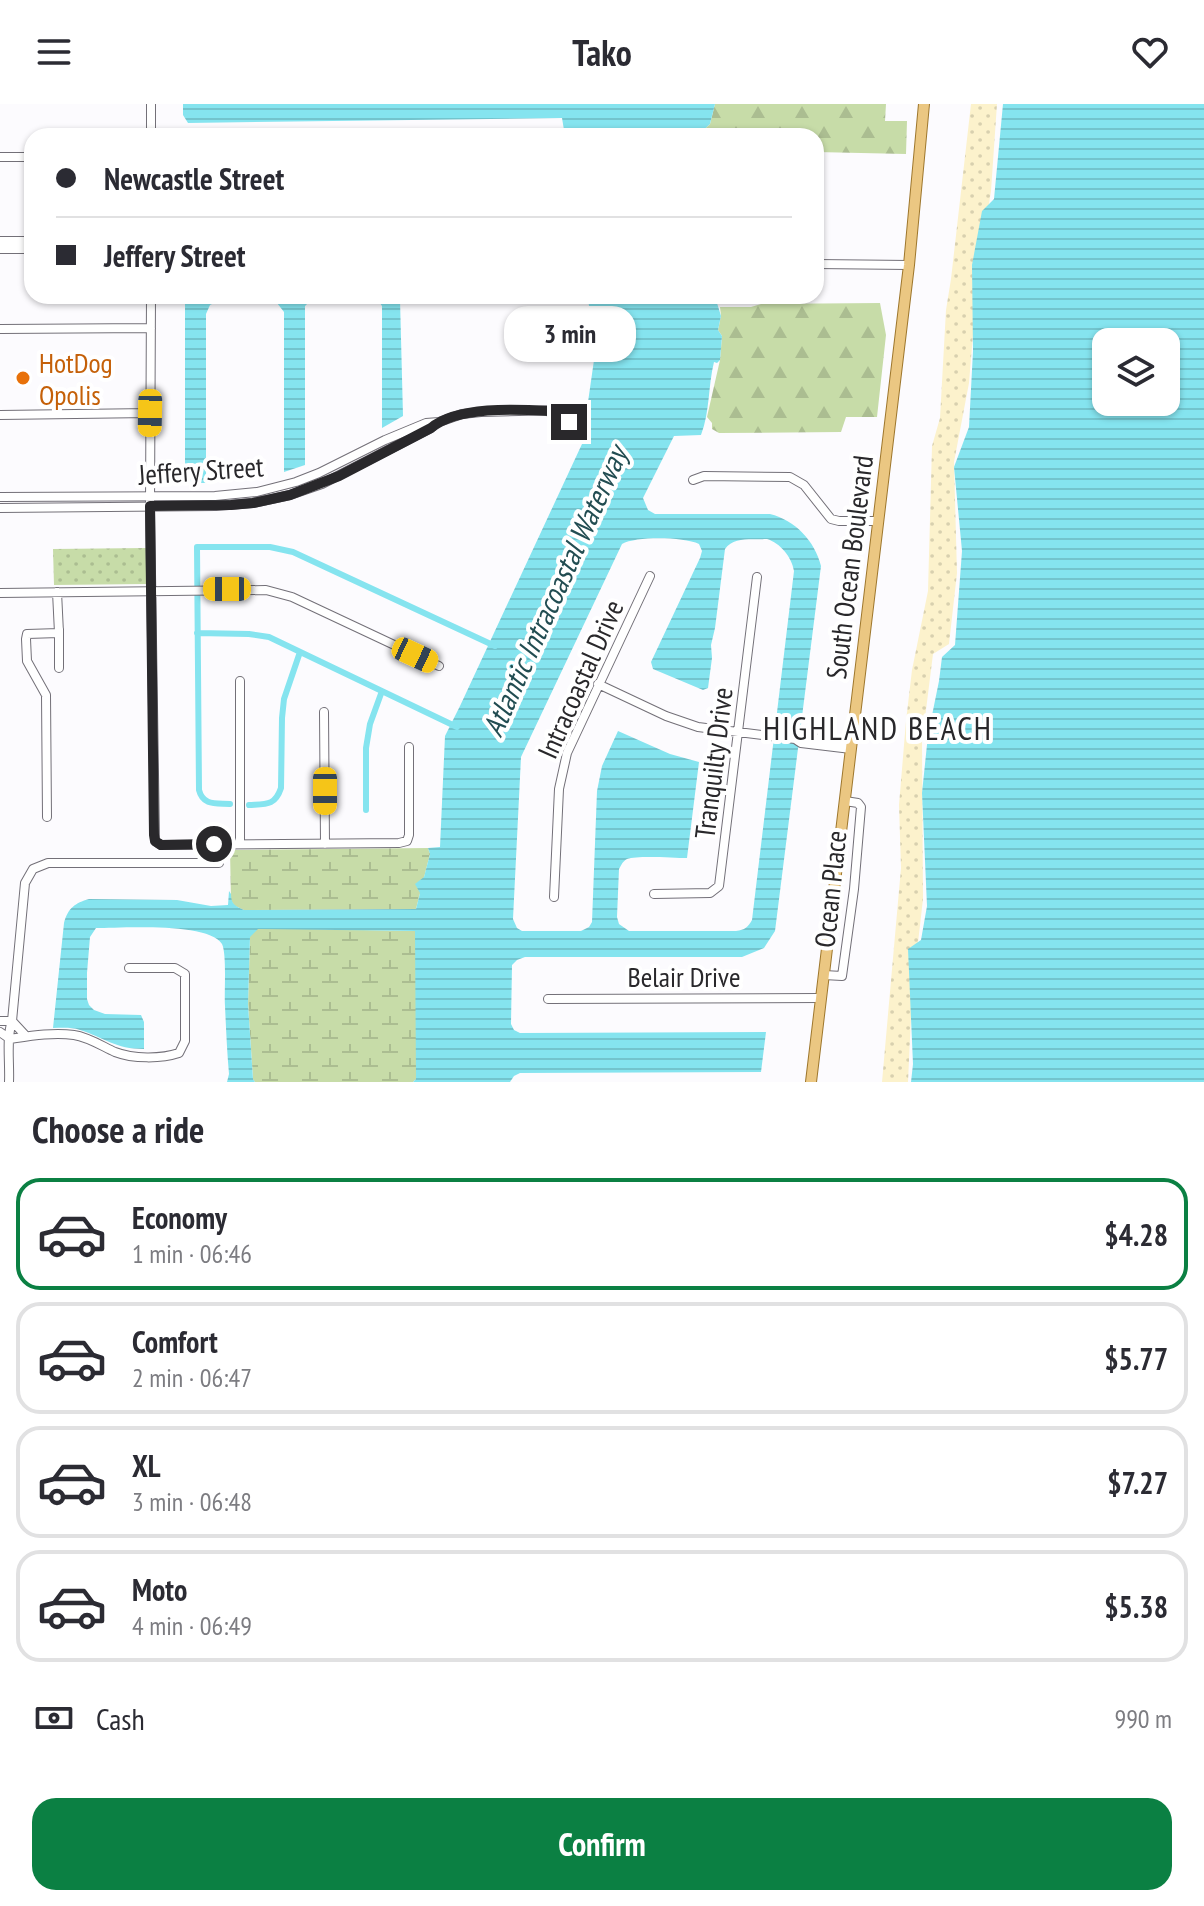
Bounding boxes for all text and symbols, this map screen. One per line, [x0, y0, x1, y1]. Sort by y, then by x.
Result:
text: Tako [572, 29, 632, 76]
icon: menu [32, 30, 76, 74]
icon: heart [1128, 30, 1172, 74]
text: Newcastle Street [104, 159, 284, 198]
text: Jeffery Street [104, 236, 246, 275]
callout: 3 min [503, 306, 635, 362]
text: 3 min [544, 317, 596, 350]
map controls [1092, 328, 1180, 416]
button: layers [1092, 328, 1180, 416]
place label: HotDog Opolis [39, 344, 113, 413]
marker: HotDog Opolis [14, 369, 32, 387]
car [138, 389, 162, 437]
route end [551, 404, 587, 440]
water label: Atlantic Intracoastal Waterway [472, 437, 637, 742]
street label: Jeffery Street [136, 447, 265, 493]
street label: South Ocean Boulevard [817, 453, 881, 681]
car [203, 577, 251, 601]
street label: Intracoastal Drive [529, 594, 631, 764]
car [388, 634, 442, 676]
street label: Tranquilty Drive [685, 685, 741, 841]
district label: HIGHLAND BEACH [763, 707, 993, 749]
car [313, 767, 337, 815]
route start [196, 826, 232, 862]
street label: Ocean Place [805, 829, 855, 949]
street label: Belair Drive [627, 958, 741, 995]
text: Choose a ride [32, 1106, 204, 1153]
icon: car [36, 1198, 108, 1270]
text: Economy [132, 1198, 227, 1237]
text: $4.28 [1104, 1215, 1168, 1254]
text: 1 min · 06:46 [132, 1237, 252, 1270]
icon: car [36, 1322, 108, 1394]
text: Comfort [132, 1322, 218, 1361]
text: $5.77 [1104, 1339, 1168, 1378]
text: 2 min · 06:47 [132, 1361, 252, 1394]
icon: car [36, 1446, 108, 1518]
text: XL [132, 1446, 161, 1485]
text: $7.27 [1107, 1463, 1168, 1502]
text: 3 min · 06:48 [132, 1485, 252, 1518]
icon: car [36, 1570, 108, 1642]
text: Moto [132, 1570, 187, 1609]
text: $5.38 [1104, 1587, 1168, 1626]
text: 4 min · 06:49 [132, 1609, 252, 1642]
icon: cash [32, 1696, 76, 1740]
text: Cash [96, 1699, 145, 1738]
text: 990 m [1114, 1702, 1172, 1735]
button: Confirm [32, 1798, 1172, 1890]

